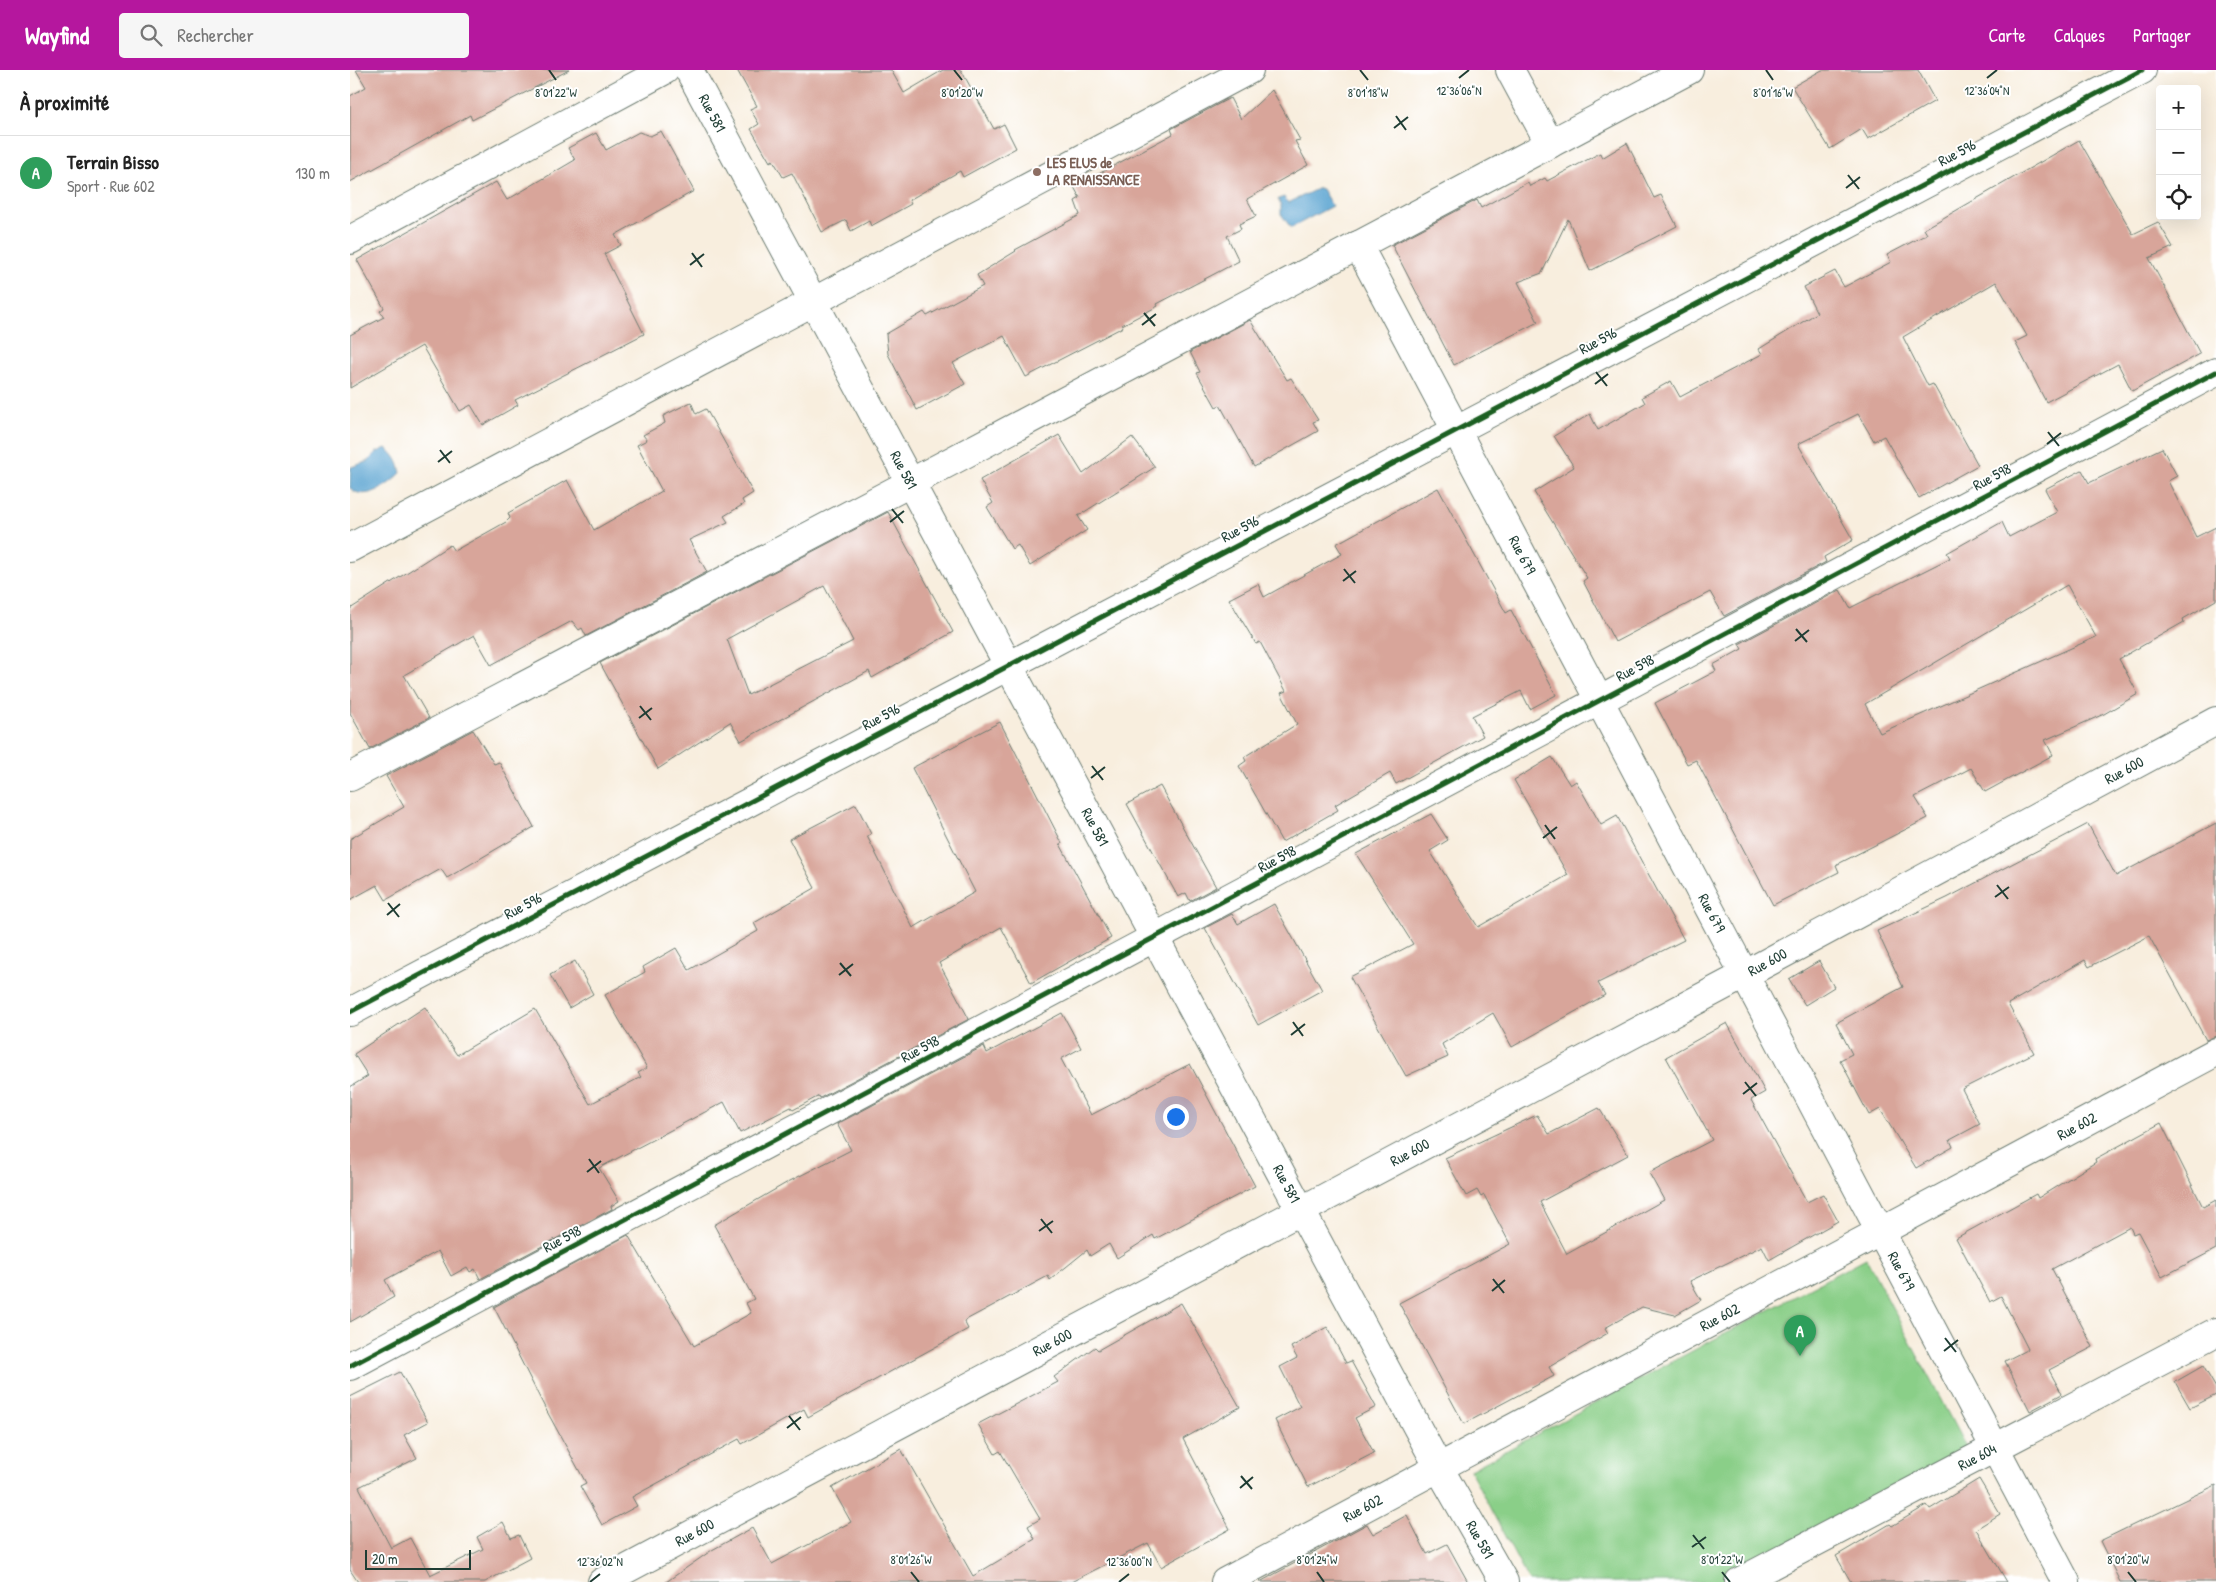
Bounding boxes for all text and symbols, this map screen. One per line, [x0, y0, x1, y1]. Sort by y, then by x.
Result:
search box [119, 13, 469, 58]
text: Wayfind [25, 19, 89, 51]
icon: search [137, 21, 165, 49]
text: Rechercher [177, 22, 254, 48]
text: Carte [1988, 23, 2026, 48]
text: Calques [2054, 23, 2105, 48]
text: Partager [2133, 23, 2191, 48]
text: 12°36'06"N [1436, 82, 1482, 99]
text: 12°36'04"N [1965, 82, 2009, 99]
text: 8°01'22"W [535, 84, 578, 101]
text: 8°01'20"W [941, 84, 983, 101]
text: 8°01'18"W [1348, 84, 1389, 101]
text: 8°01'16"W [1753, 84, 1794, 101]
map controls [2156, 85, 2201, 220]
button: + [2156, 85, 2201, 130]
text: À proximité [20, 88, 109, 117]
street label: Rue 581 [694, 90, 731, 136]
button: − [2156, 130, 2201, 175]
street label: Rue 596 [1934, 134, 1979, 171]
text: Terrain Bisso [67, 149, 159, 175]
place label: LES ELUS de LA RENAISSANCE [1047, 152, 1140, 190]
text: A [32, 162, 40, 184]
text: 130 m [295, 162, 330, 184]
marker: LES ELUS de LA RENAISSANCE [1031, 166, 1043, 178]
text: Sport · Rue 602 [67, 175, 155, 197]
button: locate [2156, 175, 2201, 220]
street label: Rue 596 [1575, 322, 1620, 359]
street label: Rue 581 [885, 447, 923, 493]
street label: Rue 598 [1969, 458, 2015, 495]
street label: Rue 596 [1217, 510, 1262, 547]
street label: Rue 679 [1504, 532, 1542, 579]
street label: Rue 598 [1612, 649, 1658, 686]
street label: Rue 596 [858, 698, 903, 735]
street label: Rue 600 [2101, 751, 2148, 789]
street label: Rue 581 [1077, 804, 1114, 850]
street label: Rue 598 [1254, 840, 1300, 877]
street label: Rue 596 [500, 887, 545, 924]
street label: Rue 679 [1693, 890, 1731, 936]
street label: Rue 600 [1744, 943, 1791, 981]
street label: Rue 598 [897, 1030, 943, 1067]
your location [1163, 1104, 1189, 1130]
street label: Rue 602 [2053, 1107, 2100, 1145]
street label: Rue 600 [1386, 1133, 1433, 1171]
street label: Rue 581 [1268, 1161, 1306, 1206]
street label: Rue 598 [539, 1220, 585, 1257]
street label: Rue 679 [1883, 1248, 1921, 1294]
street label: Rue 602 [1696, 1298, 1743, 1336]
pin: A [1784, 1315, 1816, 1356]
street label: Rue 600 [1029, 1323, 1076, 1361]
street label: Rue 604 [1954, 1438, 2000, 1475]
street label: Rue 602 [1339, 1489, 1386, 1527]
street label: Rue 600 [671, 1513, 718, 1551]
street label: Rue 581 [1461, 1517, 1499, 1562]
scale bar [365, 1547, 471, 1570]
text: 20 m [372, 1549, 398, 1568]
text: 8°01'26"W [890, 1551, 932, 1568]
text: 8°01'24"W [1297, 1551, 1338, 1568]
text: 8°01'22"W [1701, 1551, 1744, 1568]
text: 8°01'20"W [2107, 1551, 2149, 1568]
text: 12°36'02"N [577, 1553, 623, 1570]
text: 12°36'00"N [1106, 1553, 1152, 1570]

